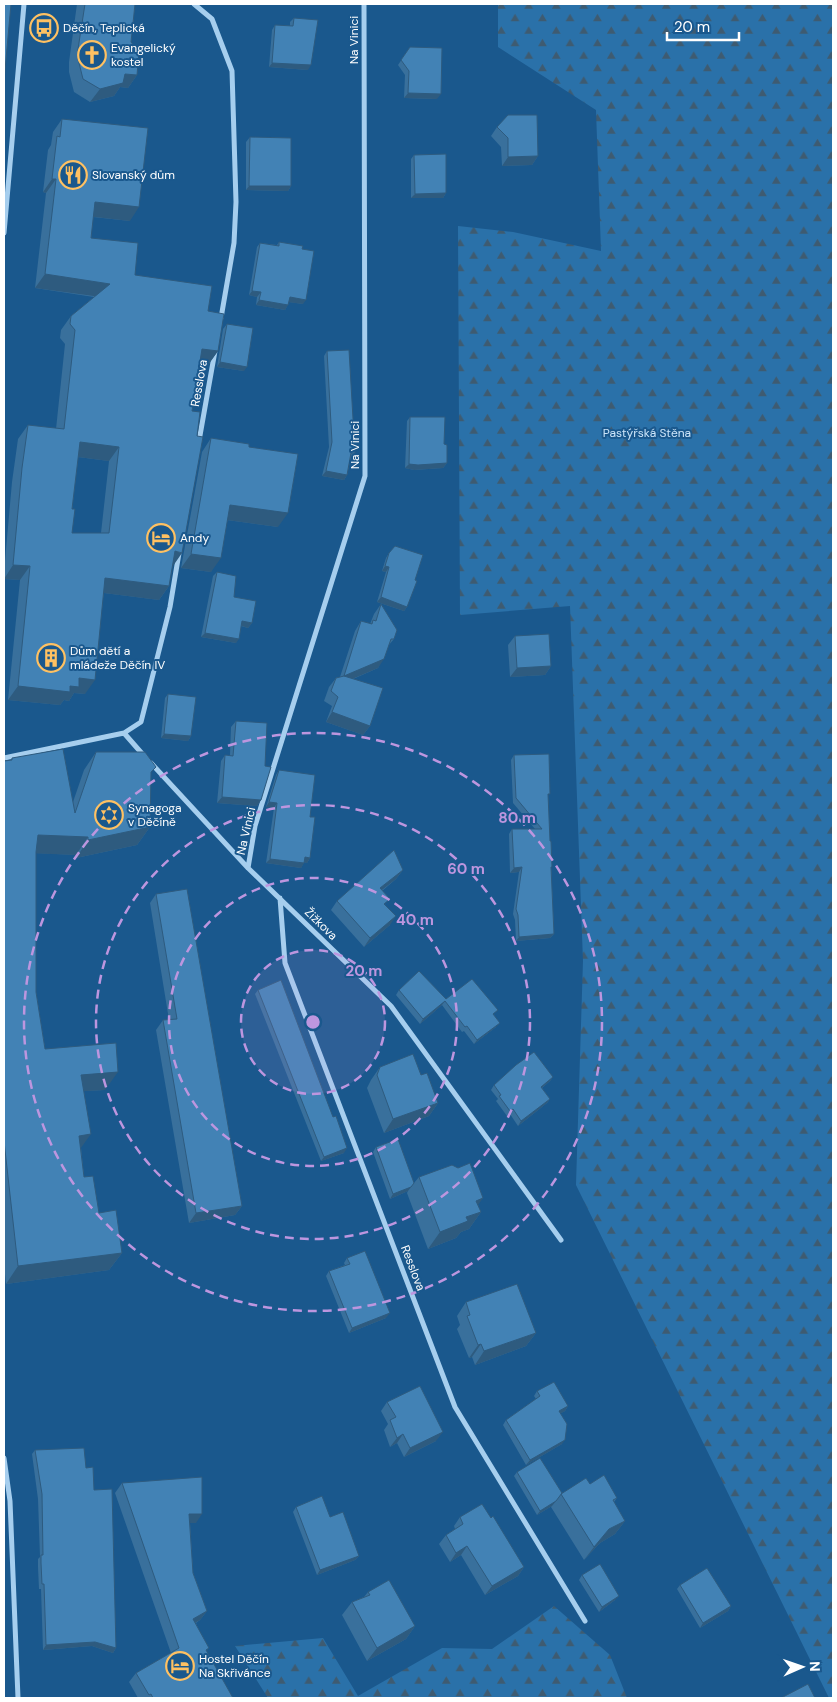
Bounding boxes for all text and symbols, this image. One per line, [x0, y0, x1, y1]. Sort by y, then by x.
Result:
scale bar [667, 10, 740, 42]
bus stop icon: Děčín, Teplická [29, 13, 59, 43]
street label: Na Vinici [346, 16, 362, 64]
text: 20 m [674, 17, 710, 37]
place label: Děčín, Teplická [63, 20, 145, 36]
church icon: Evangelický kostel [77, 40, 107, 70]
place label: Evangelický kostel [111, 40, 176, 70]
restaurant icon: Slovanský dům [58, 160, 88, 190]
place label: Slovanský dům [92, 167, 175, 183]
street label: Resslova [187, 358, 211, 408]
street label: Na Vinici [347, 421, 363, 469]
park label: Pastýřská Stěna [603, 425, 691, 441]
hotel icon: Andy [146, 523, 176, 553]
place label: Andy [180, 530, 209, 546]
building icon: Dům dětí a mládeže Děčín IV [36, 643, 66, 673]
place label: Dům dětí a mládeže Děčín IV [70, 643, 165, 673]
synagogue icon: Synagoga v Děčíně [94, 800, 124, 830]
place label: Synagoga v Děčíně [128, 800, 182, 830]
street label: Na Vinici [233, 805, 259, 856]
text: 80 m [498, 808, 536, 828]
text: 60 m [447, 859, 485, 879]
street label: Žižkova [301, 904, 341, 944]
text: 40 m [396, 910, 434, 930]
text: 20 m [346, 961, 382, 981]
centre of rings [304, 1013, 322, 1031]
street label: Resslova [397, 1243, 429, 1293]
north arrow [777, 1642, 827, 1692]
hotel icon: Hostel Děčín Na Skřivánce [165, 1651, 195, 1681]
place label: Hostel Děčín Na Skřivánce [199, 1651, 271, 1681]
text: N [806, 1661, 824, 1672]

